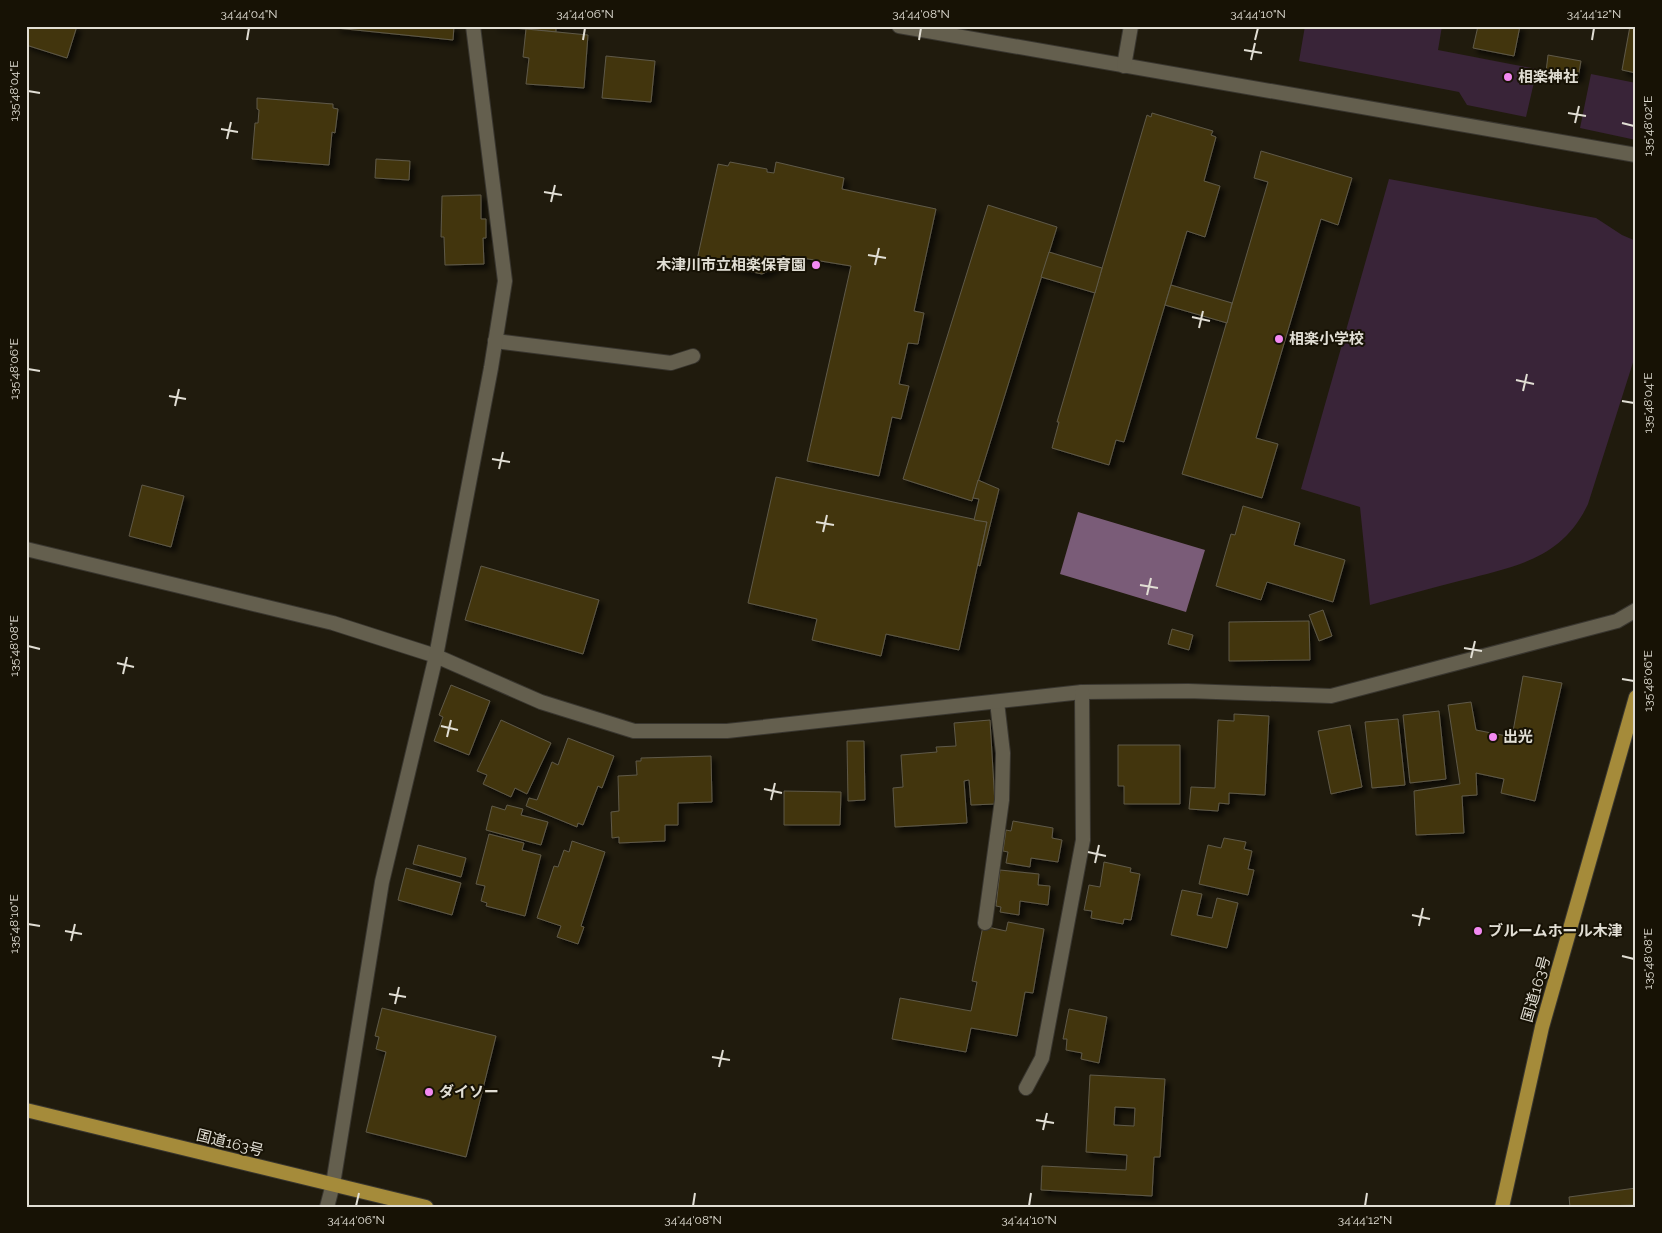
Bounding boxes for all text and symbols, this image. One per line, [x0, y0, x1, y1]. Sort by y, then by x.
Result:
text: 34°44'04"N [221, 7, 277, 21]
text: 34°44'06"N [556, 7, 614, 21]
text: 34°44'08"N [892, 7, 950, 21]
text: 34°44'10"N [1230, 7, 1286, 21]
text: 34°44'12"N [1567, 7, 1621, 21]
text: 135°48'04"E [7, 61, 21, 121]
place label: 相楽神社 [1518, 68, 1578, 86]
marker: 相楽神社 [1502, 71, 1514, 83]
text: 135°48'02"E [1641, 96, 1655, 156]
place label: 木津川市立相楽保育園 [656, 256, 806, 274]
marker: 木津川市立相楽保育園 [810, 259, 822, 271]
place label: 相楽小学校 [1289, 330, 1364, 348]
marker: 相楽小学校 [1273, 333, 1285, 345]
text: 135°48'06"E [7, 338, 21, 400]
text: 135°48'04"E [1641, 373, 1655, 433]
text: 135°48'08"E [7, 615, 21, 677]
text: 135°48'06"E [1641, 650, 1655, 712]
place label: 出光 [1503, 728, 1533, 746]
marker: 出光 [1487, 731, 1499, 743]
text: 135°48'10"E [7, 894, 21, 954]
place label: ブルームホール木津 [1488, 922, 1623, 940]
marker: ブルームホール木津 [1472, 925, 1484, 937]
text: 135°48'08"E [1641, 928, 1655, 990]
street label: 国道163号 [1518, 954, 1554, 1024]
place label: ダイソー [439, 1083, 499, 1101]
marker: ダイソー [423, 1086, 435, 1098]
street label: 国道163号 [195, 1126, 265, 1160]
text: 34°44'06"N [327, 1213, 385, 1227]
text: 34°44'08"N [664, 1213, 722, 1227]
text: 34°44'10"N [1001, 1213, 1057, 1227]
text: 34°44'12"N [1338, 1213, 1392, 1227]

